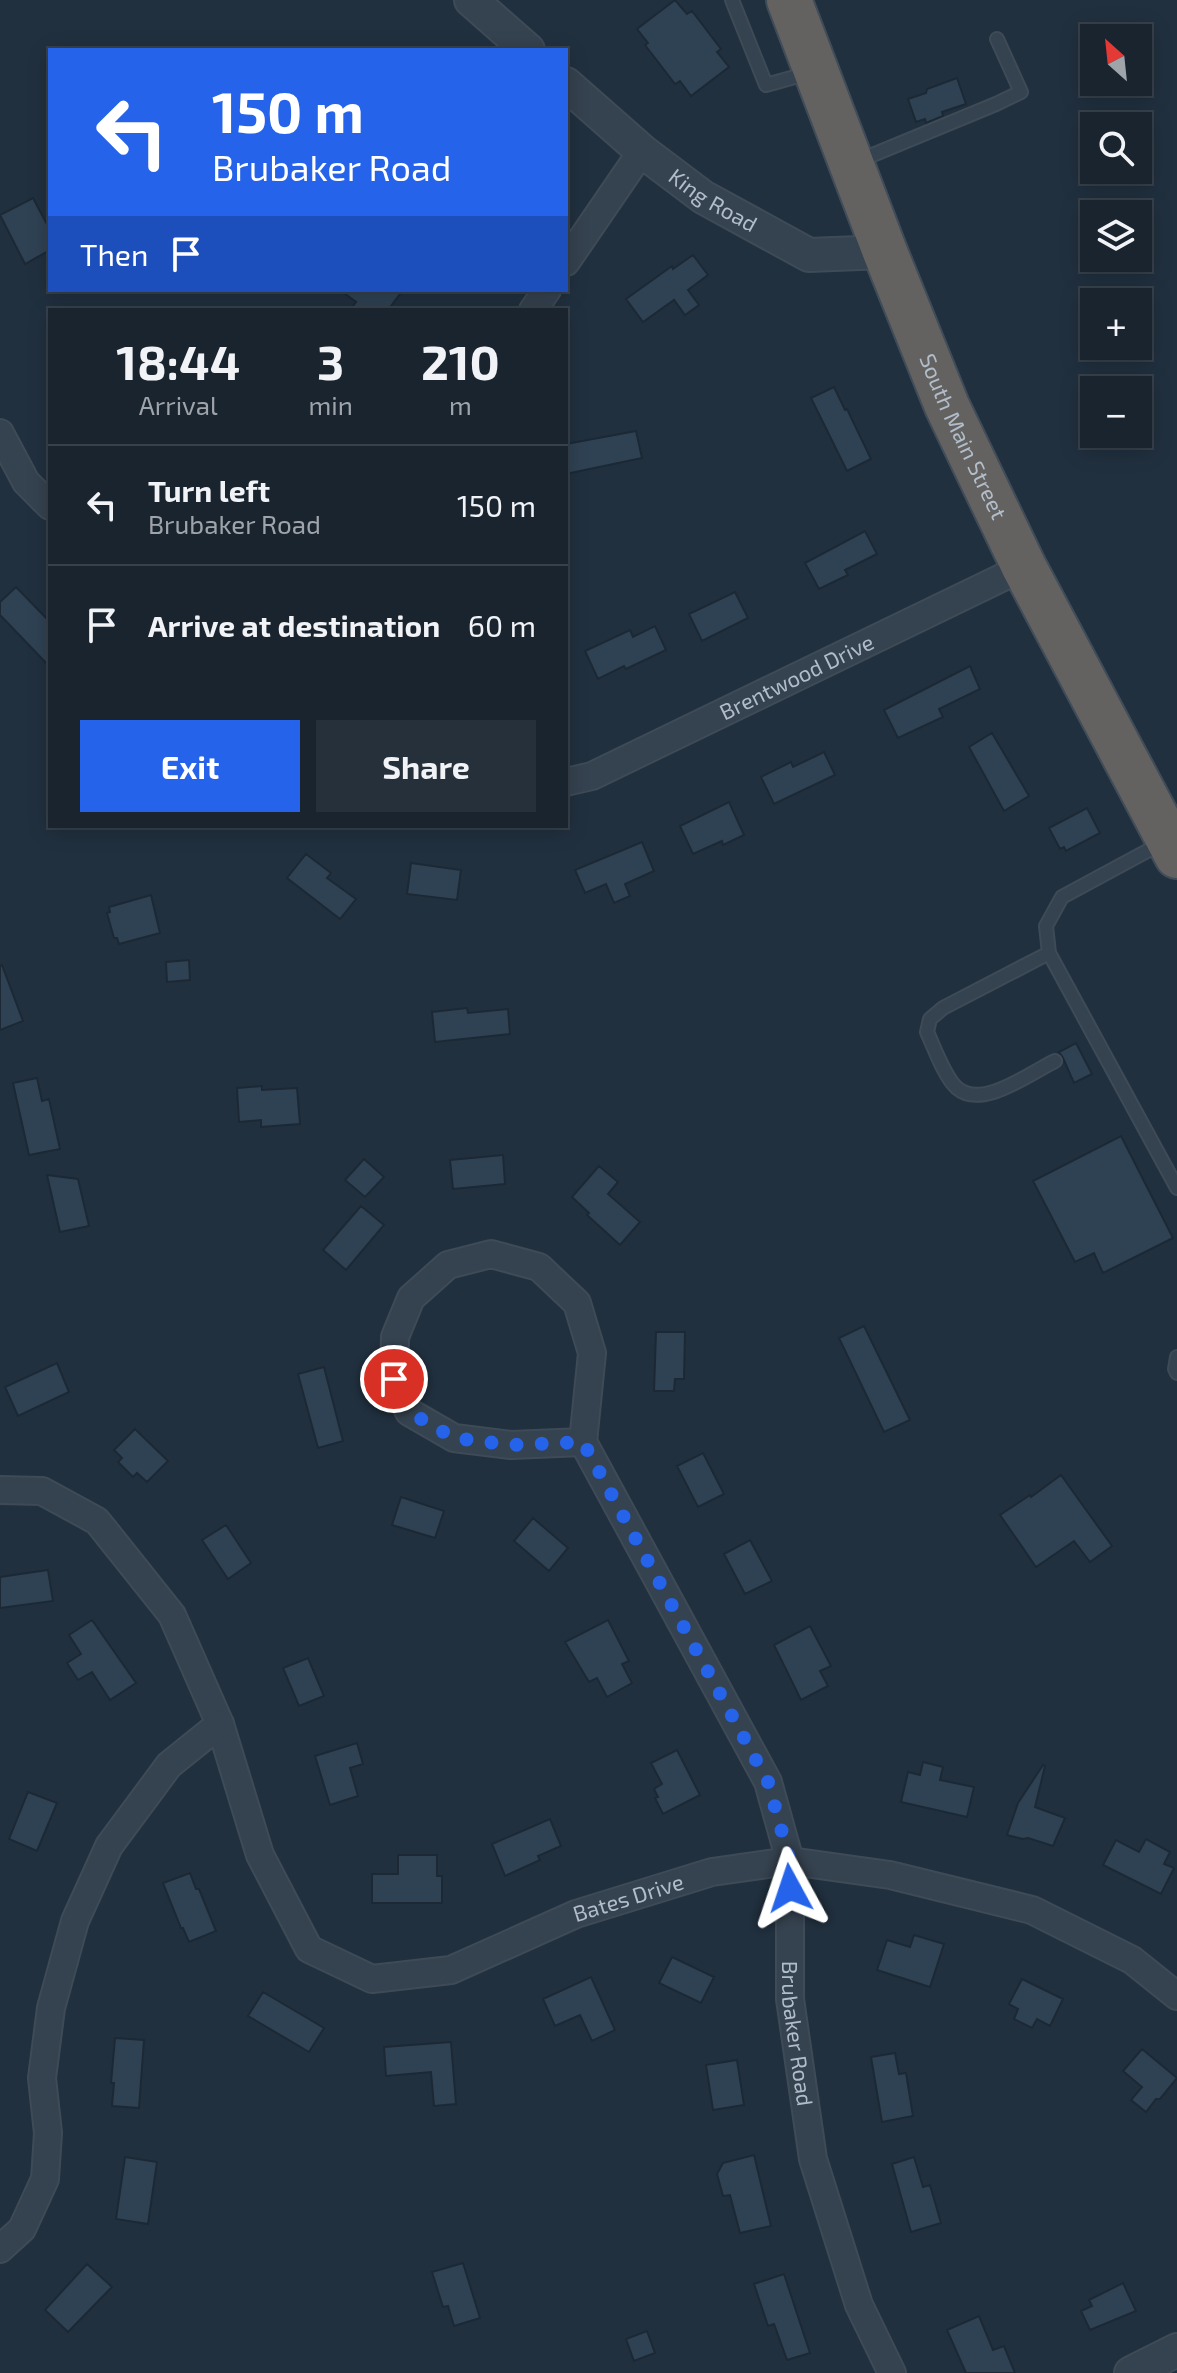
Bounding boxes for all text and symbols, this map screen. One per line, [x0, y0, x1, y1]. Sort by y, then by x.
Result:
north arrow [1080, 24, 1152, 96]
map controls [1080, 24, 1152, 448]
text: 150 m [212, 77, 364, 144]
icon: left [80, 80, 184, 184]
button: search [1080, 112, 1152, 184]
text: Brubaker Road [212, 145, 451, 188]
street label: King Road [664, 162, 762, 236]
button: layers [1080, 200, 1152, 272]
icon: arrive [164, 232, 208, 276]
text: Then [80, 236, 148, 272]
button: + [1080, 288, 1152, 360]
text: 18:44 [116, 332, 240, 390]
text: 3 [317, 332, 344, 390]
text: 210 [421, 332, 500, 390]
street label: South Main Street [915, 349, 1013, 523]
button: − [1080, 376, 1152, 448]
text: Arrival [139, 389, 218, 420]
text: min [308, 389, 353, 420]
text: m [449, 389, 472, 420]
text: Turn left [148, 472, 270, 508]
icon: left [80, 483, 124, 527]
text: 150 m [457, 487, 536, 523]
text: Brubaker Road [148, 508, 321, 539]
icon: arrive [80, 603, 124, 647]
text: Arrive at destination [148, 607, 440, 643]
text: 60 m [468, 607, 536, 643]
street label: Brentwood Drive [715, 628, 877, 724]
button: Exit [80, 720, 300, 812]
button: Share [316, 720, 536, 812]
pin [360, 1345, 428, 1413]
icon: arrive [372, 1357, 416, 1401]
position arrow [748, 1846, 832, 1930]
street label: Bates Drive [570, 1868, 686, 1926]
street label: Brubaker Road [778, 1961, 819, 2108]

